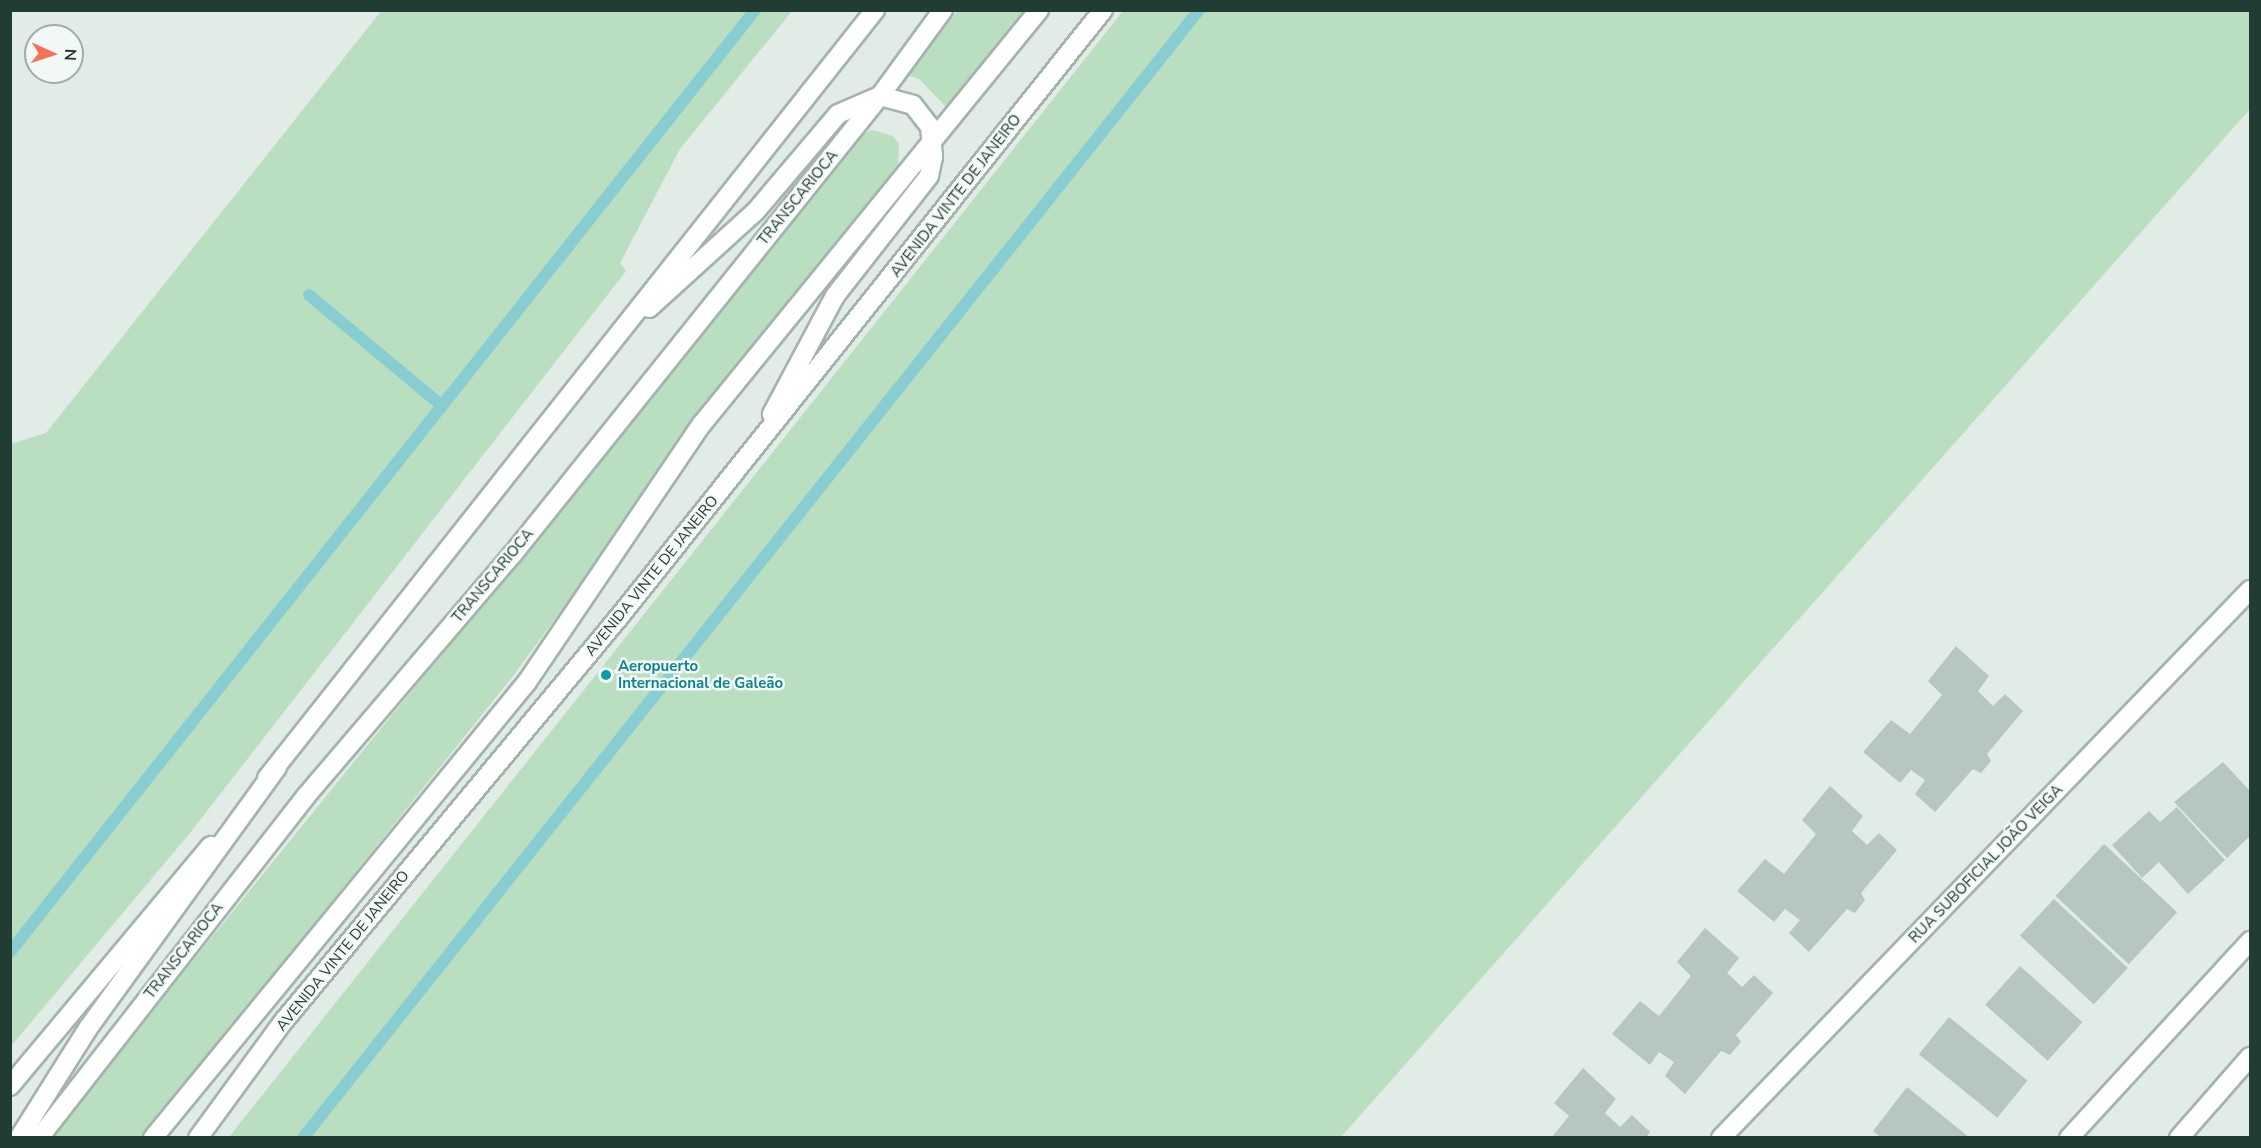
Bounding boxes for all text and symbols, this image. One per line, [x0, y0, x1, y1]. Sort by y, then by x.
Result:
north arrow [24, 24, 84, 84]
text: N [59, 48, 81, 61]
street label: AVENIDA VINTE DE JANEIRO [887, 111, 1025, 281]
street label: TRANSCARIOCA [754, 147, 842, 249]
street label: AVENIDA VINTE DE JANEIRO [582, 492, 722, 660]
street label: TRANSCARIOCA [448, 525, 538, 627]
place label: Aeropuerto Internacional de Galeão [618, 657, 783, 692]
marker: Aeropuerto Internacional de Galeão [599, 668, 613, 682]
street label: RUA SUBOFICIAL JOÃO VEIGA [1905, 781, 2067, 947]
street label: AVENIDA VINTE DE JANEIRO [273, 867, 413, 1035]
street label: TRANSCARIOCA [141, 899, 227, 1003]

